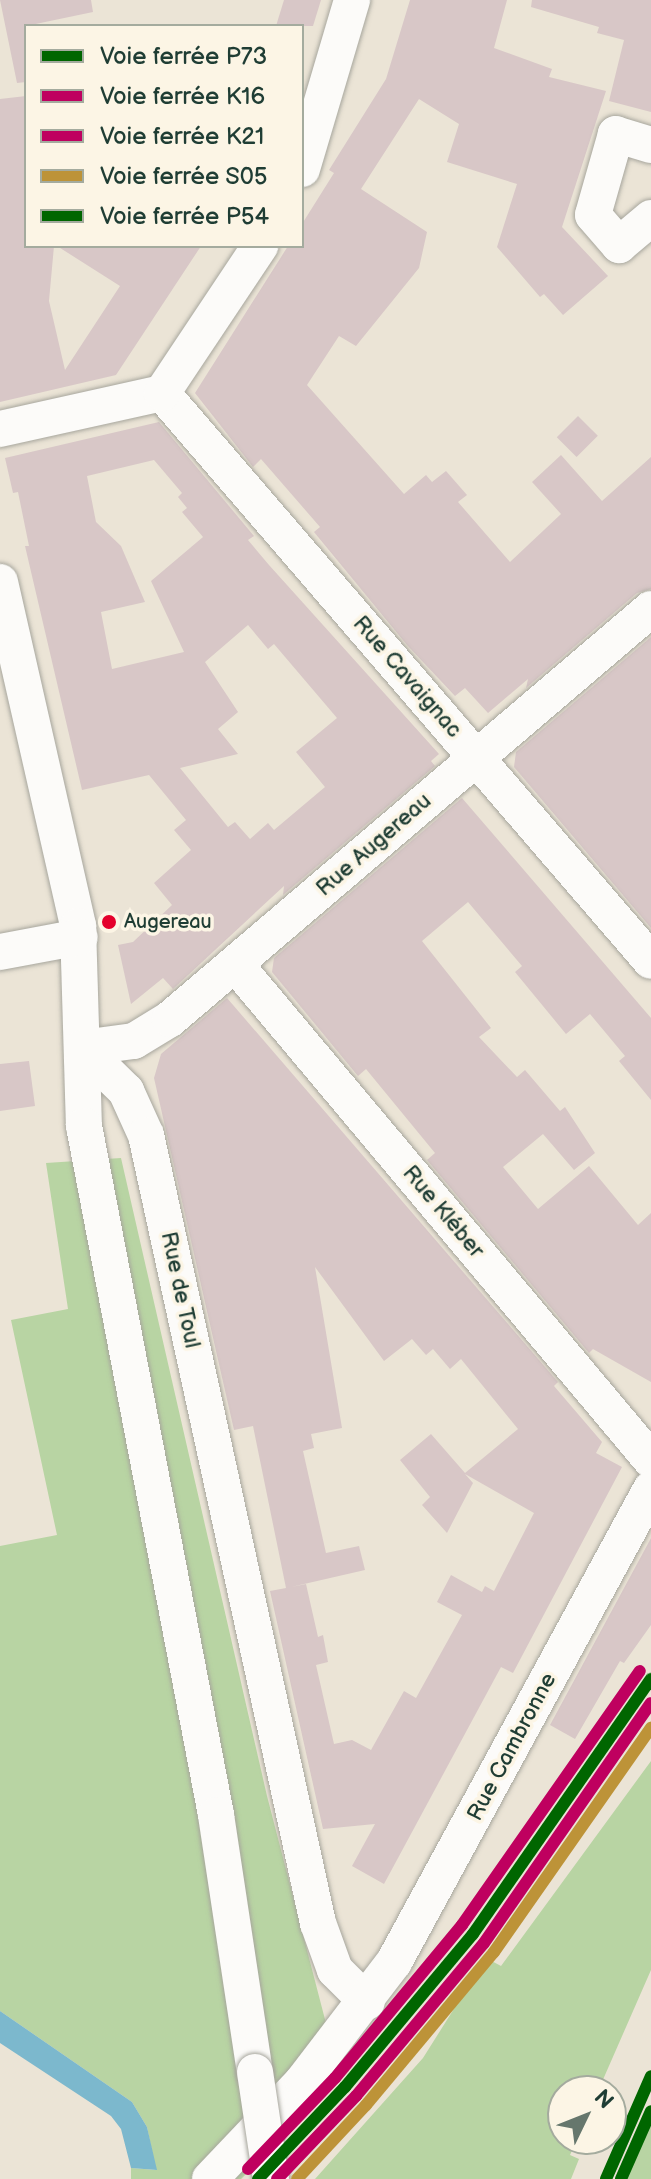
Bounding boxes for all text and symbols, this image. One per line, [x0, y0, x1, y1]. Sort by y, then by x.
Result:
legend [24, 24, 304, 248]
text: Voie ferrée P73 [100, 42, 267, 71]
text: Voie ferrée K16 [100, 82, 265, 111]
text: Voie ferrée K21 [100, 122, 264, 151]
text: Voie ferrée S05 [100, 162, 268, 191]
text: Voie ferrée P54 [100, 202, 269, 231]
street label: Rue Cavaignac [347, 611, 467, 743]
street label: Rue Augereau [311, 788, 437, 902]
place label: Augereau [124, 910, 212, 934]
marker: Augereau [101, 914, 117, 930]
street label: Rue Kléber [397, 1160, 489, 1264]
street label: Rue de Toul [155, 1229, 205, 1351]
street label: Rue Cambronne [462, 1669, 562, 1825]
north arrow [547, 2075, 627, 2155]
text: N [588, 2084, 619, 2115]

